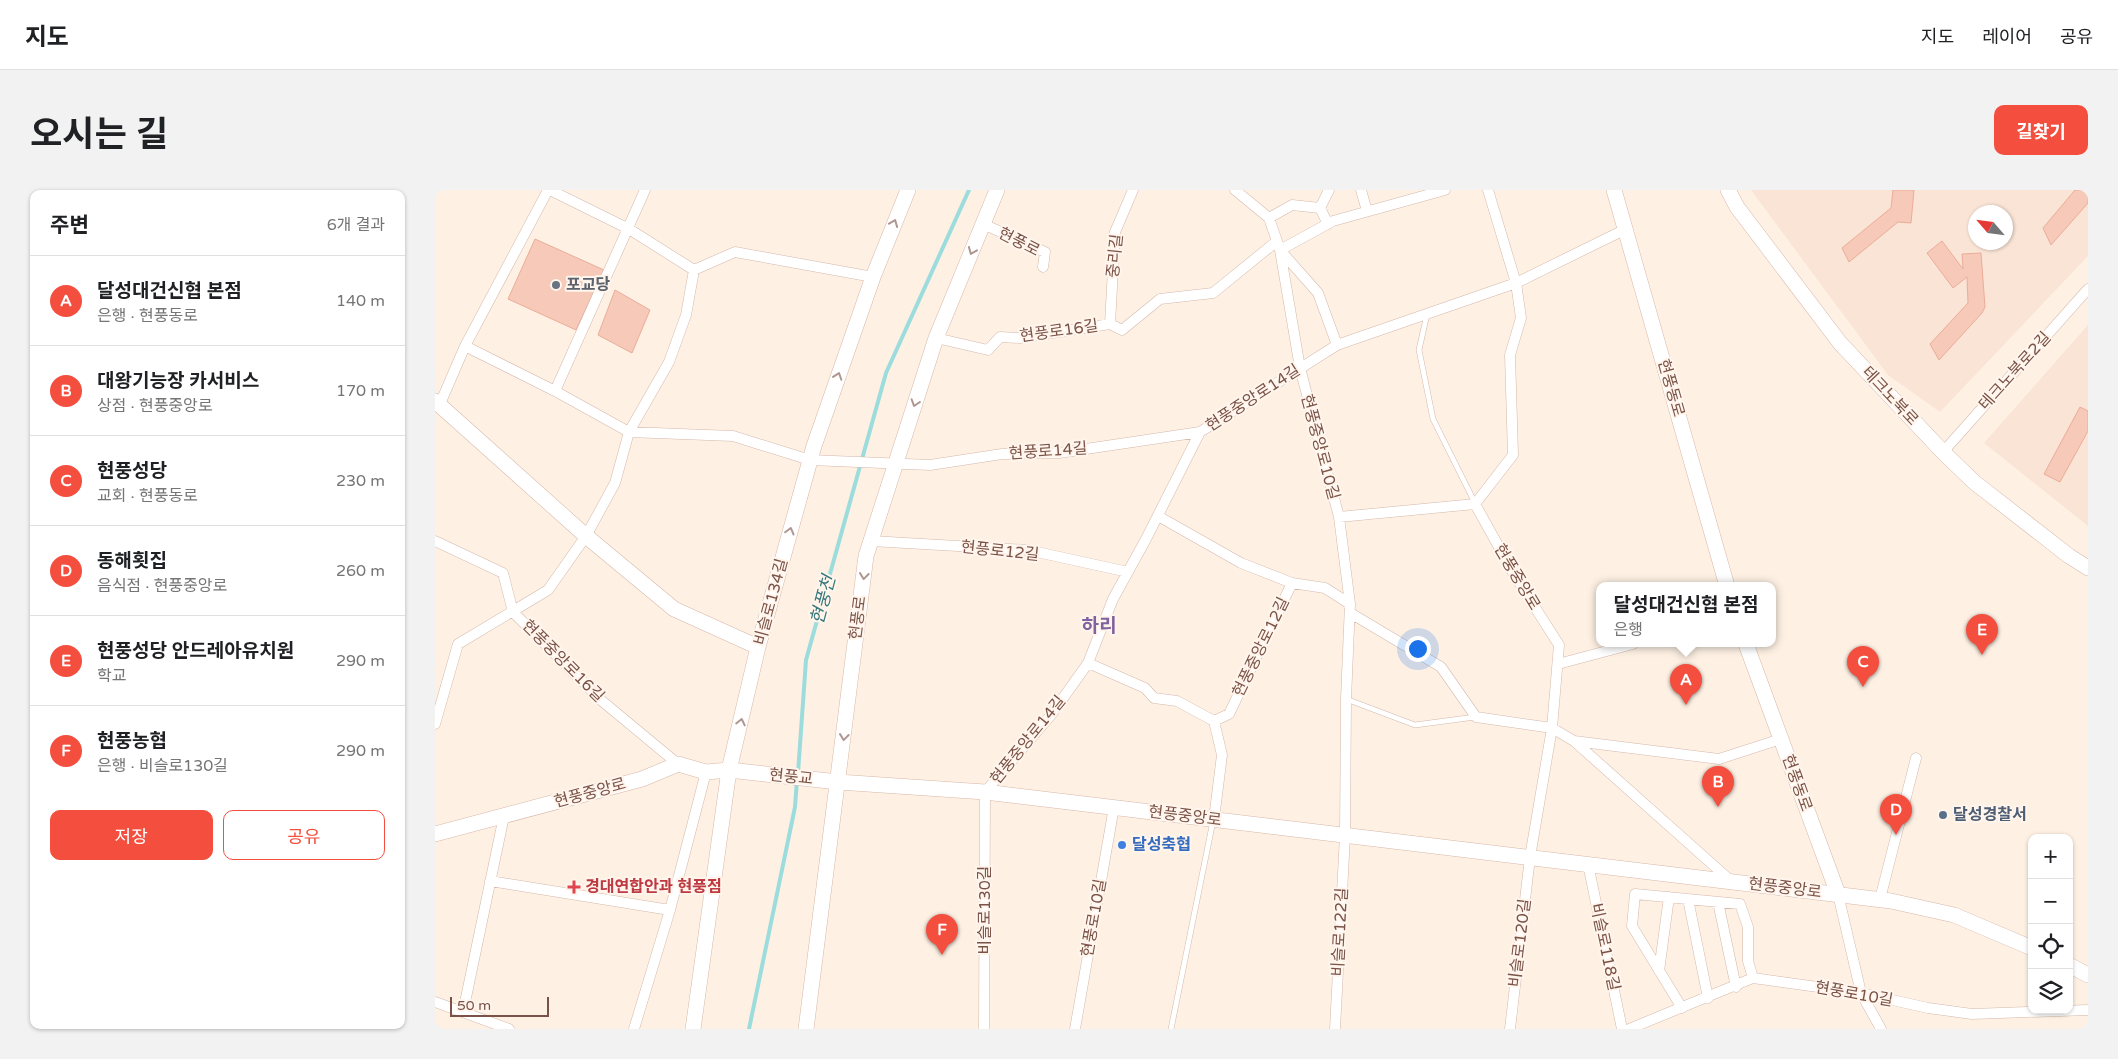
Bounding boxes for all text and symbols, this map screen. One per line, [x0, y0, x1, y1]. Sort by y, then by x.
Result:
text: 지도 [25, 23, 69, 52]
text: 지도 [1921, 26, 1954, 48]
text: 레이어 [1982, 26, 2032, 48]
text: 공유 [2060, 26, 2093, 48]
button: 길찾기 [1994, 105, 2088, 155]
text: 오시는 길 [30, 114, 168, 156]
north arrow [1968, 205, 2013, 250]
text: 주변 [50, 213, 89, 238]
text: 6개 결과 [327, 215, 385, 235]
one-way arrow [888, 219, 899, 228]
street label: 현풍로 [995, 223, 1043, 261]
street label: 중리길 [1103, 233, 1127, 279]
one-way arrow [967, 246, 978, 255]
place label: 포교당 [566, 275, 610, 295]
marker: 포교당 [550, 279, 562, 291]
text: 달성대건신협 본점 [97, 280, 242, 302]
text: A [60, 291, 72, 311]
text: 140 m [336, 291, 385, 311]
text: 은행 · 현풍동로 [97, 306, 198, 326]
street label: 현풍로16길 [1019, 316, 1099, 346]
street label: 테크노북로2길 [1975, 328, 2055, 414]
street label: 현풍동로 [1653, 357, 1689, 419]
street label: 현풍중앙로14길 [1202, 360, 1304, 436]
street label: 테크노북로 [1858, 362, 1923, 430]
text: 대왕기능장 카서비스 [97, 370, 259, 392]
one-way arrow [832, 372, 842, 381]
text: B [60, 381, 72, 401]
text: 170 m [336, 381, 385, 401]
street label: 현풍중앙로10길 [1296, 392, 1344, 502]
text: 상점 · 현풍중앙로 [97, 396, 213, 416]
one-way arrow [911, 399, 921, 407]
street label: 현풍로14길 [1008, 438, 1088, 464]
text: 현풍성당 [97, 460, 167, 482]
text: C [60, 471, 72, 491]
text: 230 m [336, 471, 385, 491]
text: 교회 · 현풍동로 [97, 486, 198, 506]
one-way arrow [785, 527, 795, 536]
street label: 현풍로12길 [960, 537, 1040, 565]
street label: 현풍중앙로 [1489, 540, 1545, 614]
text: 동해횟집 [97, 550, 167, 572]
street label: 비슬로134길 [750, 556, 792, 648]
text: D [60, 561, 72, 581]
text: 260 m [336, 561, 385, 581]
water label: 현풍천 [806, 571, 841, 627]
one-way arrow [859, 571, 869, 580]
text: 음식점 · 현풍중앙로 [97, 576, 227, 596]
popup [1596, 582, 1776, 647]
street label: 현풍중앙로12길 [1228, 594, 1294, 700]
text: 달성대건신협 본점 [1614, 594, 1758, 616]
street label: 현풍로 [845, 595, 871, 641]
pin: E [1966, 614, 1998, 655]
district label: 하리 [1082, 615, 1116, 637]
street label: 현풍중앙로16길 [518, 616, 608, 706]
text: 은행 [1614, 620, 1643, 640]
your location [1405, 636, 1431, 662]
text: 현풍성당 안드레아유치원 [97, 640, 294, 662]
pin: C [1847, 646, 1879, 687]
text: E [61, 651, 71, 671]
text: 290 m [336, 651, 385, 671]
pin: A [1670, 664, 1702, 705]
text: 학교 [97, 666, 126, 686]
street label: 현풍중앙로14길 [986, 692, 1070, 788]
one-way arrow [735, 718, 746, 727]
text: 현풍농협 [97, 730, 167, 752]
one-way arrow [839, 733, 850, 741]
text: F [61, 741, 71, 761]
text: 290 m [336, 741, 385, 761]
street label: 현풍동로 [1778, 752, 1817, 814]
text: 은행 · 비슬로130길 [97, 756, 228, 776]
street label: 현풍교 [768, 765, 814, 789]
pin: B [1702, 766, 1734, 807]
street label: 현풍중앙로 [552, 774, 628, 812]
pin: D [1880, 794, 1912, 835]
street label: 현풍중앙로 [1147, 802, 1223, 830]
place label: 달성경찰서 [1953, 805, 2027, 825]
marker: 달성경찰서 [1937, 809, 1949, 821]
button: 저장 [50, 810, 213, 860]
button: 공유 [223, 810, 385, 860]
map controls [2028, 834, 2073, 1014]
button: + [2028, 834, 2073, 879]
place label: 달성축협 [1132, 835, 1191, 855]
marker: 달성축협 [1116, 839, 1128, 851]
street label: 비슬로130길 [975, 865, 995, 955]
street label: 현풍중앙로 [1747, 874, 1823, 902]
place label: 경대연합안과 현풍점 [585, 877, 722, 897]
street label: 현풍로10길 [1077, 877, 1111, 959]
button: − [2028, 879, 2073, 924]
marker: 경대연합안과 현풍점 [567, 880, 581, 894]
street label: 비슬로122길 [1328, 887, 1352, 977]
street label: 비슬로120길 [1505, 898, 1535, 988]
street label: 비슬로118길 [1586, 901, 1624, 993]
pin: F [926, 914, 958, 955]
button: locate [2028, 924, 2073, 969]
button: layers [2028, 969, 2073, 1014]
street label: 현풍로10길 [1813, 977, 1895, 1011]
scale bar [450, 994, 549, 1017]
text: 50 m [457, 997, 491, 1014]

